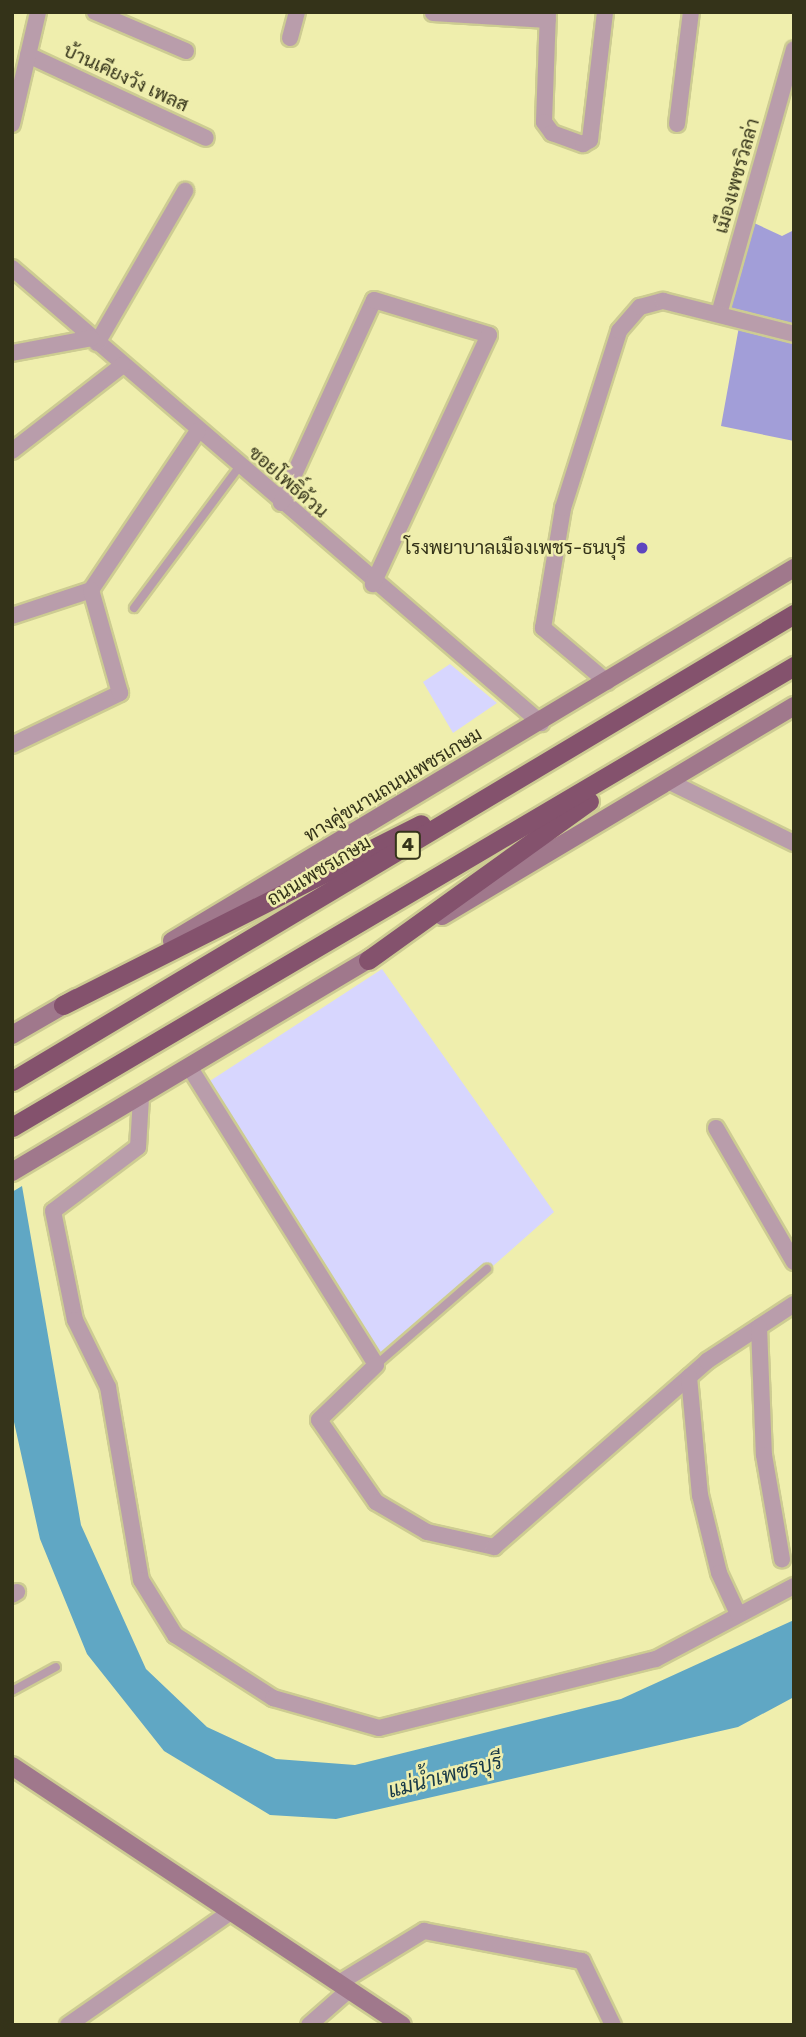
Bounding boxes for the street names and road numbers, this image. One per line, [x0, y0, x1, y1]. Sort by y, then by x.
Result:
street label: บ้านเคียงวัง เพลส [60, 39, 192, 117]
street label: เมืองเพชรวิลล่า [710, 116, 764, 236]
street label: ซอยโพธิ์ด้วน [244, 441, 332, 523]
street label: ทางคู่ขนานถนนเพชรเกษม [300, 723, 486, 847]
road number: 4 [394, 830, 422, 860]
street label: ถนนเพชรเกษม [263, 831, 375, 911]

